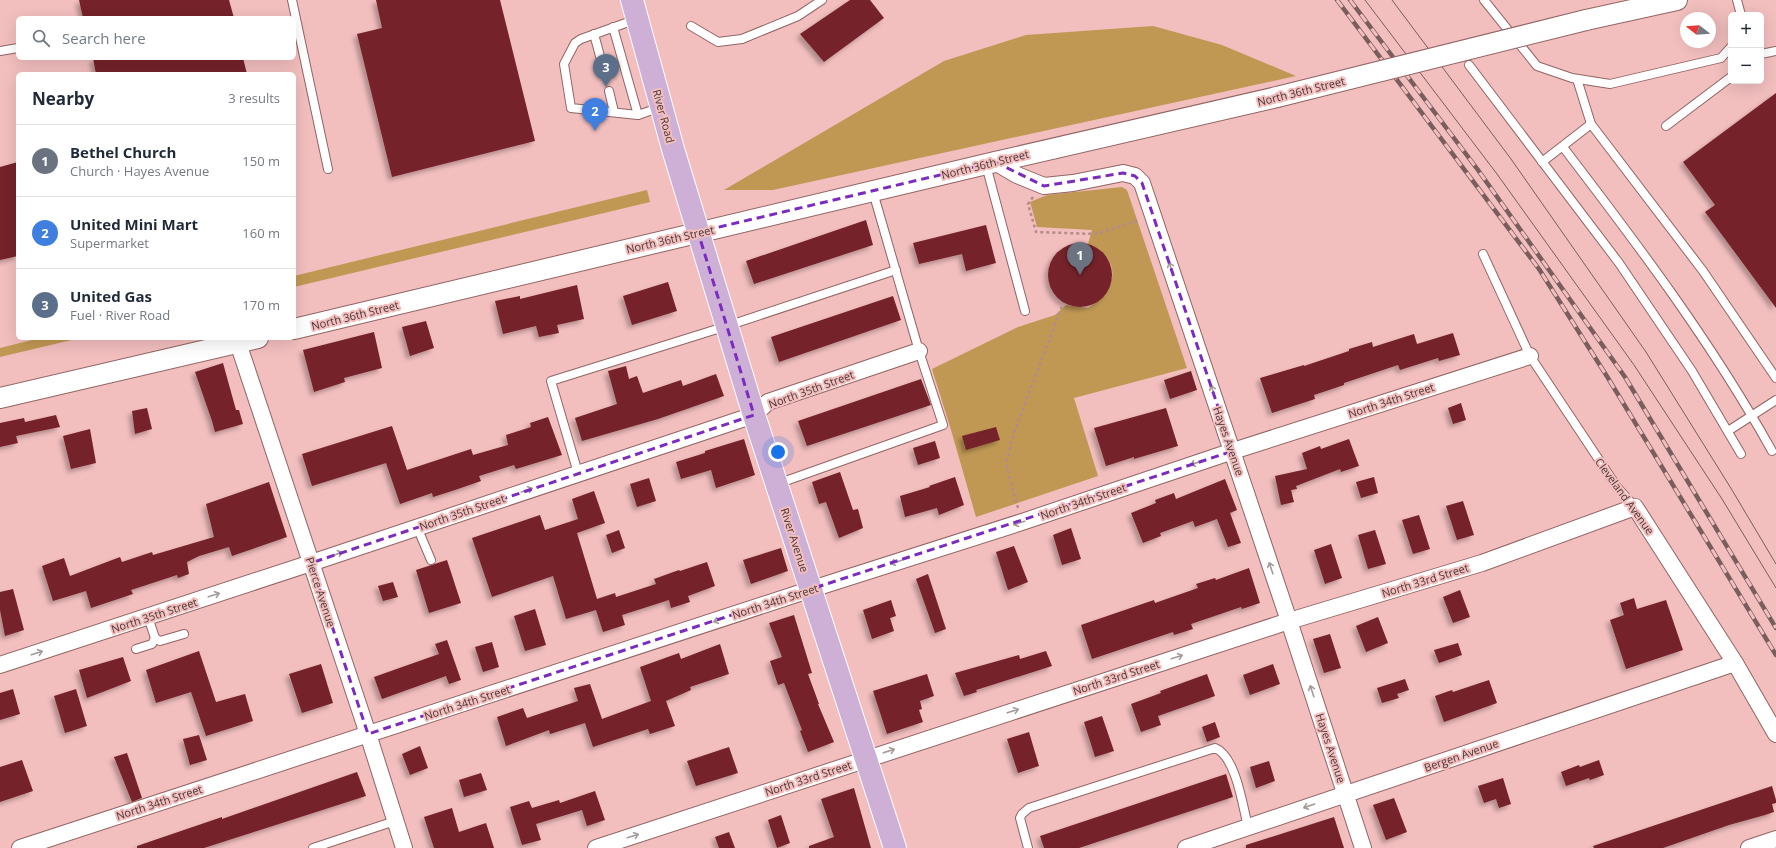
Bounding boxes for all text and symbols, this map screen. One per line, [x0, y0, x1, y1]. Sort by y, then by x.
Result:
north arrow [1680, 12, 1716, 48]
map controls [1728, 12, 1764, 84]
button: + [1728, 12, 1764, 48]
search box [16, 16, 296, 60]
icon: search [30, 27, 52, 49]
text: Search here [62, 28, 146, 48]
button: − [1728, 48, 1764, 84]
pin: 3 [593, 54, 619, 87]
street label: North 36th Street [1256, 73, 1346, 109]
text: Nearby [32, 87, 94, 110]
street label: River Road [650, 88, 678, 144]
text: 3 results [228, 89, 280, 107]
pin: 2 [582, 98, 608, 131]
text: Bethel Church [70, 142, 176, 162]
street label: North 36th Street [940, 146, 1030, 182]
text: 1 [41, 152, 49, 170]
text: 150 m [242, 152, 280, 170]
text: Church · Hayes Avenue [70, 162, 209, 180]
text: United Mini Mart [70, 214, 198, 234]
street label: North 36th Street [625, 222, 715, 256]
text: 2 [41, 224, 49, 242]
text: 160 m [242, 224, 280, 242]
text: Supermarket [70, 234, 149, 252]
pin: 1 [1067, 242, 1093, 275]
one-way arrow [1167, 262, 1174, 275]
text: United Gas [70, 286, 152, 306]
text: 3 [41, 296, 49, 314]
text: 170 m [242, 296, 280, 314]
street label: North 36th Street [310, 297, 400, 333]
text: Fuel · River Road [70, 306, 170, 324]
street label: North 35th Street [766, 367, 856, 411]
street label: North 34th Street [1346, 379, 1436, 421]
one-way arrow [1208, 386, 1216, 398]
street label: Hayes Avenue [1210, 404, 1248, 478]
your location [768, 442, 788, 462]
street label: Cleveland Avenue [1592, 455, 1658, 537]
one-way arrow [1189, 460, 1202, 467]
street label: North 34th Street [1038, 479, 1128, 523]
one-way arrow [520, 486, 532, 494]
street label: North 35th Street [417, 490, 507, 534]
street label: River Avenue [778, 506, 812, 574]
one-way arrow [1013, 520, 1026, 527]
one-way arrow [331, 550, 344, 557]
street label: Pierce Avenue [303, 555, 339, 629]
one-way arrow [889, 559, 902, 566]
street label: North 33rd Street [1380, 560, 1470, 600]
one-way arrow [1267, 562, 1275, 574]
street label: North 34th Street [730, 580, 820, 622]
one-way arrow [207, 591, 220, 598]
street label: North 35th Street [109, 594, 199, 636]
one-way arrow [713, 616, 725, 624]
one-way arrow [30, 649, 43, 656]
one-way arrow [1170, 653, 1183, 660]
street label: North 33rd Street [1071, 656, 1161, 698]
street label: North 34th Street [422, 681, 512, 723]
one-way arrow [1308, 685, 1315, 698]
one-way arrow [1007, 706, 1019, 714]
street label: Hayes Avenue [1313, 711, 1349, 785]
street label: Bergen Avenue [1422, 735, 1500, 775]
one-way arrow [883, 747, 896, 754]
street label: North 33rd Street [763, 757, 853, 799]
street label: North 34th Street [114, 781, 204, 823]
one-way arrow [1303, 803, 1315, 811]
one-way arrow [627, 831, 639, 839]

